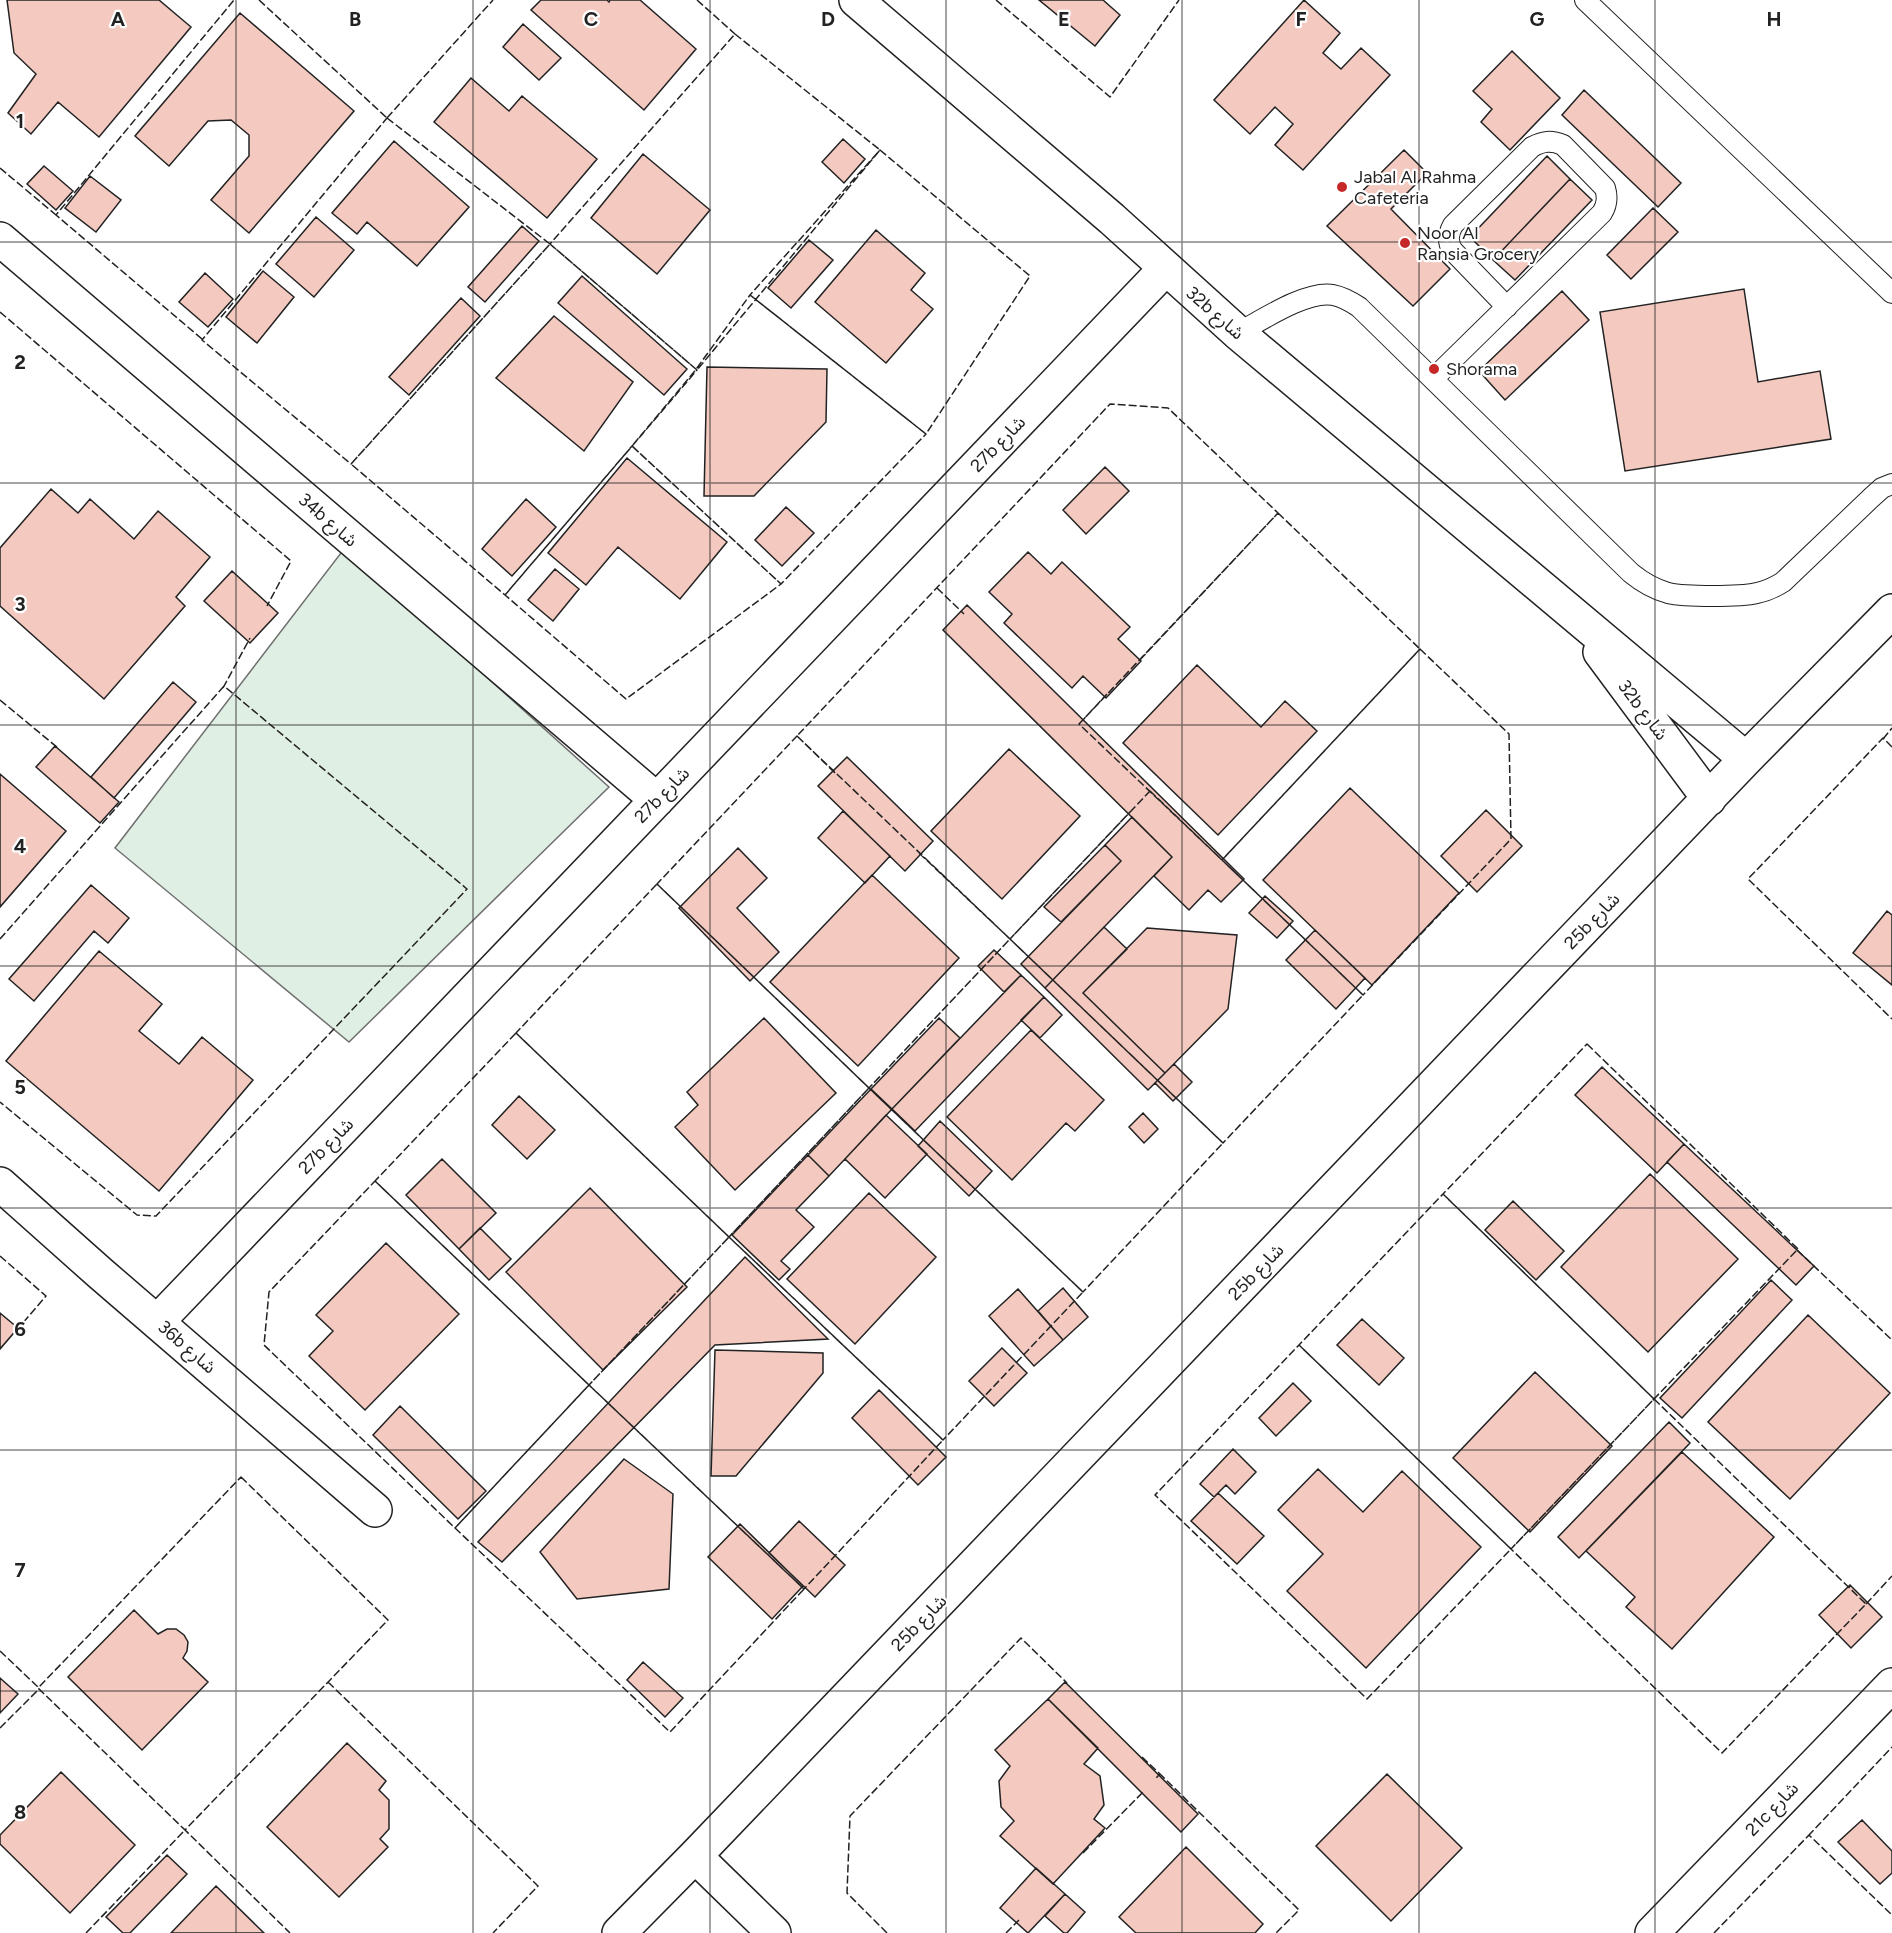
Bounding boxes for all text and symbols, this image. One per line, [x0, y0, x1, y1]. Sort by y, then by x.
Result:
text: A [111, 7, 126, 31]
text: B [349, 7, 361, 31]
text: C [584, 7, 598, 31]
text: D [821, 7, 835, 31]
text: E [1058, 7, 1070, 31]
text: F [1295, 7, 1307, 31]
text: G [1530, 7, 1545, 31]
text: H [1767, 7, 1782, 31]
text: 1 [16, 109, 24, 133]
place label: Jabal Al Rahma Cafeteria [1354, 166, 1476, 209]
marker: Jabal Al Rahma Cafeteria [1335, 180, 1349, 194]
place label: Noor Al Ransia Grocery [1417, 222, 1540, 265]
marker: Noor Al Ransia Grocery [1398, 236, 1412, 250]
street label: 32b شارع [1179, 282, 1249, 347]
text: 2 [14, 350, 26, 374]
place label: Shorama [1446, 358, 1517, 380]
marker: Shorama [1427, 362, 1441, 376]
street label: 27b شارع [966, 411, 1032, 479]
street label: 34b شارع [292, 488, 362, 554]
text: 3 [14, 592, 26, 616]
street label: 32b شارع [1611, 675, 1673, 746]
street label: 27b شارع [630, 762, 696, 830]
text: 4 [14, 834, 27, 858]
street label: 25b شارع [1560, 888, 1627, 956]
text: 5 [14, 1075, 26, 1099]
street label: 27b شارع [294, 1113, 360, 1181]
street label: 25b شارع [1224, 1239, 1291, 1307]
street label: 36b شارع [151, 1316, 221, 1381]
text: 6 [14, 1317, 26, 1341]
text: 7 [14, 1558, 26, 1582]
street label: 25b شارع [887, 1590, 954, 1658]
street label: 21c شارع [1741, 1777, 1805, 1843]
text: 8 [14, 1800, 26, 1824]

